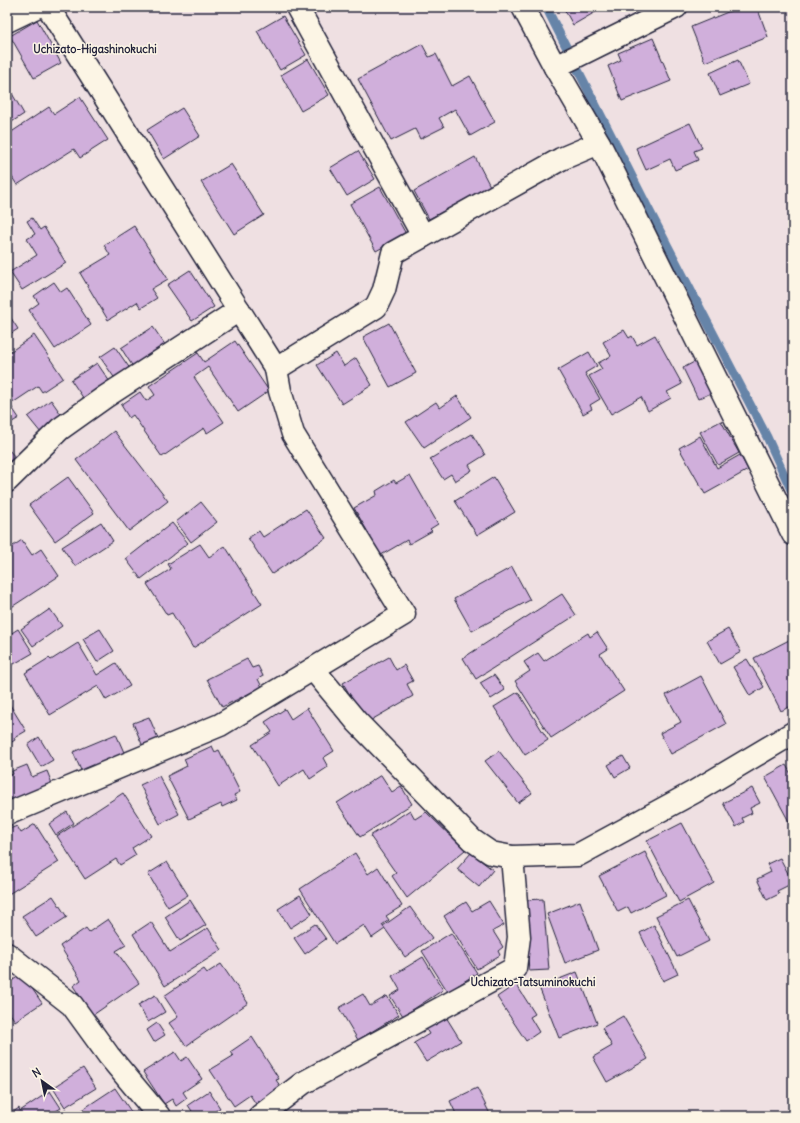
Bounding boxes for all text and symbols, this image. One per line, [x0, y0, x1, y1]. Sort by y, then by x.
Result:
district label: Uchizato-Higashinokuchi [33, 42, 157, 57]
district label: Uchizato-Tatsuminokuchi [471, 975, 595, 989]
north arrow [22, 1061, 62, 1101]
text: N [30, 1065, 44, 1081]

